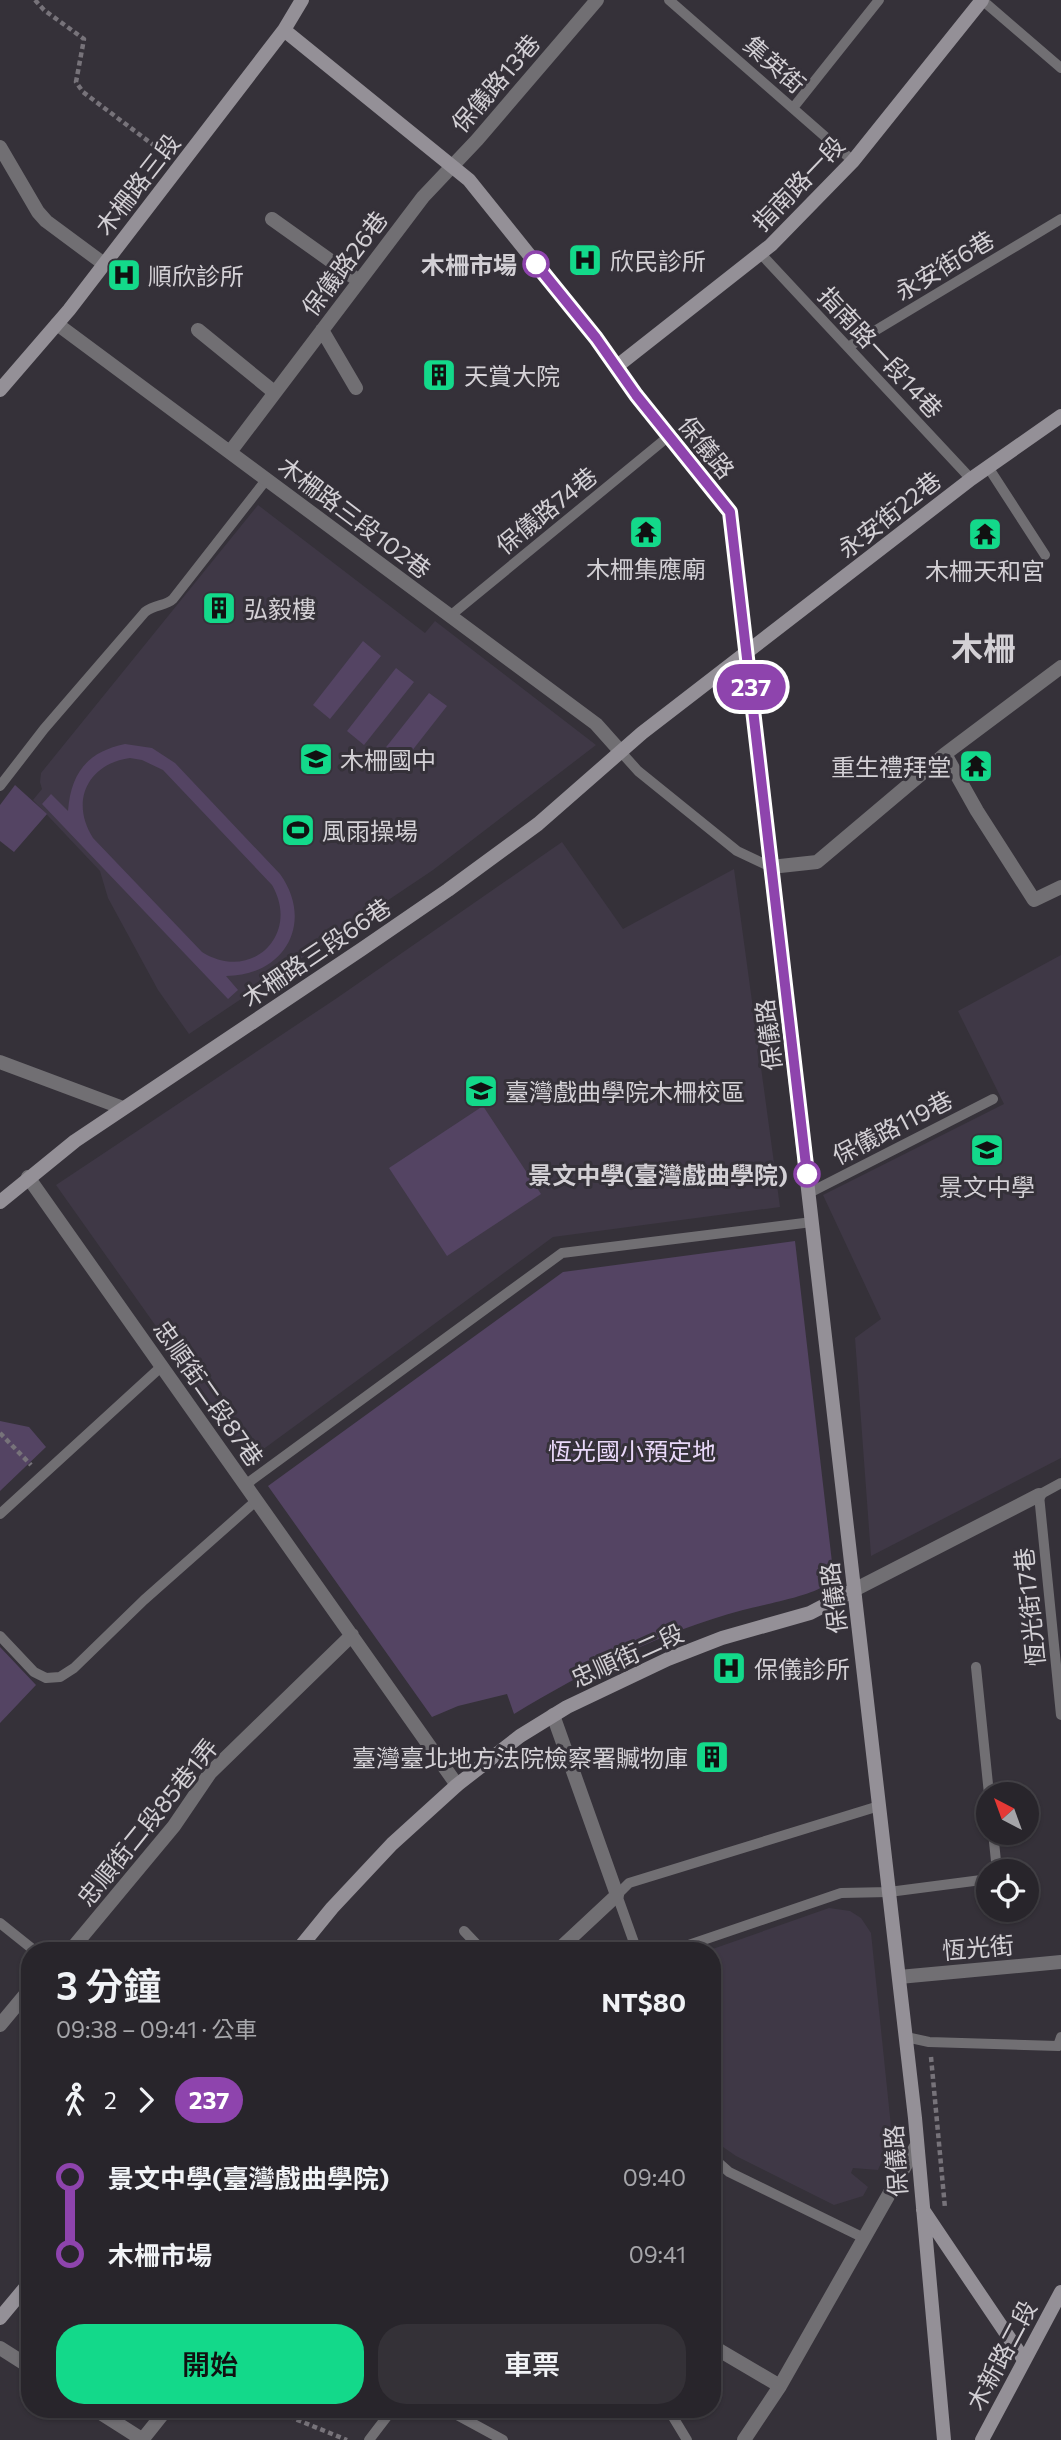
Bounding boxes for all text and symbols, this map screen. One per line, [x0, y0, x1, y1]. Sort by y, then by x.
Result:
street label: 保儀路13巷 [445, 28, 545, 138]
street label: 集英街 [738, 29, 812, 99]
street label: 木柵路三段 [89, 128, 185, 240]
street label: 指南路一段 [746, 130, 850, 236]
street label: 保儀路26巷 [295, 205, 393, 321]
street label: 永安街6巷 [889, 224, 999, 306]
hospital icon: 欣民診所 [566, 241, 604, 279]
place label: 欣民診所 [610, 246, 706, 275]
place label: 木柵市場 [421, 250, 517, 279]
marker: 木柵市場 [523, 251, 549, 277]
hospital icon: 順欣診所 [105, 256, 143, 294]
place label: 順欣診所 [148, 261, 244, 290]
street label: 指南路一段14巷 [813, 280, 949, 424]
building icon: 天賞大院 [420, 356, 458, 394]
place label: 天賞大院 [464, 361, 560, 390]
street label: 保儀路 [673, 410, 741, 484]
street label: 木柵路三段102巷 [273, 450, 437, 584]
street label: 保儀路74巷 [490, 460, 602, 560]
street label: 永安街22巷 [832, 465, 946, 563]
temple icon: 木柵集應廟 [627, 513, 665, 551]
temple icon: 木柵天和宮 [966, 515, 1004, 553]
place label: 木柵集應廟 [586, 554, 706, 583]
place label: 木柵天和宮 [925, 556, 1045, 585]
building icon: 弘毅樓 [200, 589, 238, 627]
place label: 弘毅樓 [244, 594, 316, 623]
district label: 木柵 [951, 627, 1015, 667]
line badge: 237 [711, 664, 791, 710]
text: 237 [731, 672, 771, 701]
school or university icon: 木柵國中 [297, 740, 335, 778]
place label: 木柵國中 [340, 745, 436, 774]
temple icon: 重生禮拜堂 [957, 747, 995, 785]
place label: 重生禮拜堂 [831, 752, 951, 781]
sports icon: 風雨操場 [279, 811, 317, 849]
place label: 風雨操場 [322, 816, 418, 845]
street label: 木柵路三段66巷 [236, 892, 396, 1012]
street label: 保儀路 [749, 998, 787, 1072]
school or university icon: 臺灣戲曲學院木柵校區 [462, 1072, 500, 1110]
place label: 臺灣戲曲學院木柵校區 [505, 1077, 745, 1106]
street label: 保儀路119巷 [827, 1084, 957, 1170]
school or university icon: 景文中學 [968, 1131, 1006, 1169]
place label: 景文中學(臺灣戲曲學院) [528, 1160, 788, 1189]
marker: 景文中學(臺灣戲曲學院) [794, 1161, 820, 1187]
place label: 景文中學 [939, 1172, 1035, 1201]
street label: 忠順街二段87巷 [148, 1315, 270, 1471]
park label: 恆光國小預定地 [548, 1436, 716, 1465]
street label: 恆光街17巷 [1008, 1546, 1050, 1668]
street label: 保儀路 [814, 1561, 852, 1635]
street label: 忠順街二段 [566, 1617, 688, 1693]
hospital icon: 保儀診所 [710, 1649, 748, 1687]
place label: 保儀診所 [754, 1654, 850, 1683]
street label: 忠順街二段85巷1弄 [71, 1733, 223, 1911]
building icon: 臺灣臺北地方法院檢察署贓物庫 [693, 1738, 731, 1776]
place label: 臺灣臺北地方法院檢察署贓物庫 [352, 1743, 688, 1772]
north arrow [976, 1782, 1040, 1844]
map controls [976, 1782, 1039, 1922]
button: locate [976, 1859, 1039, 1922]
street label: 恆光街 [941, 1929, 1015, 1965]
text: 3 分鐘 [56, 1961, 161, 2008]
text: NT$80 [601, 1986, 686, 2017]
text: 09:38 – 09:41 · 公車 [56, 2015, 257, 2043]
icon: walk [56, 2081, 94, 2119]
icon: forward [127, 2081, 165, 2119]
text: 237 [189, 2085, 229, 2114]
text: 2 [104, 2086, 117, 2114]
street label: 保儀路 [878, 2124, 912, 2198]
text: 景文中學(臺灣戲曲學院) [108, 2162, 389, 2193]
text: 09:40 [623, 2163, 686, 2191]
text: 木柵市場 [108, 2239, 212, 2270]
text: 09:41 [629, 2240, 686, 2268]
street label: 木新路二段 [960, 2295, 1042, 2415]
button: 開始 [56, 2324, 364, 2404]
button: 車票 [378, 2324, 686, 2404]

